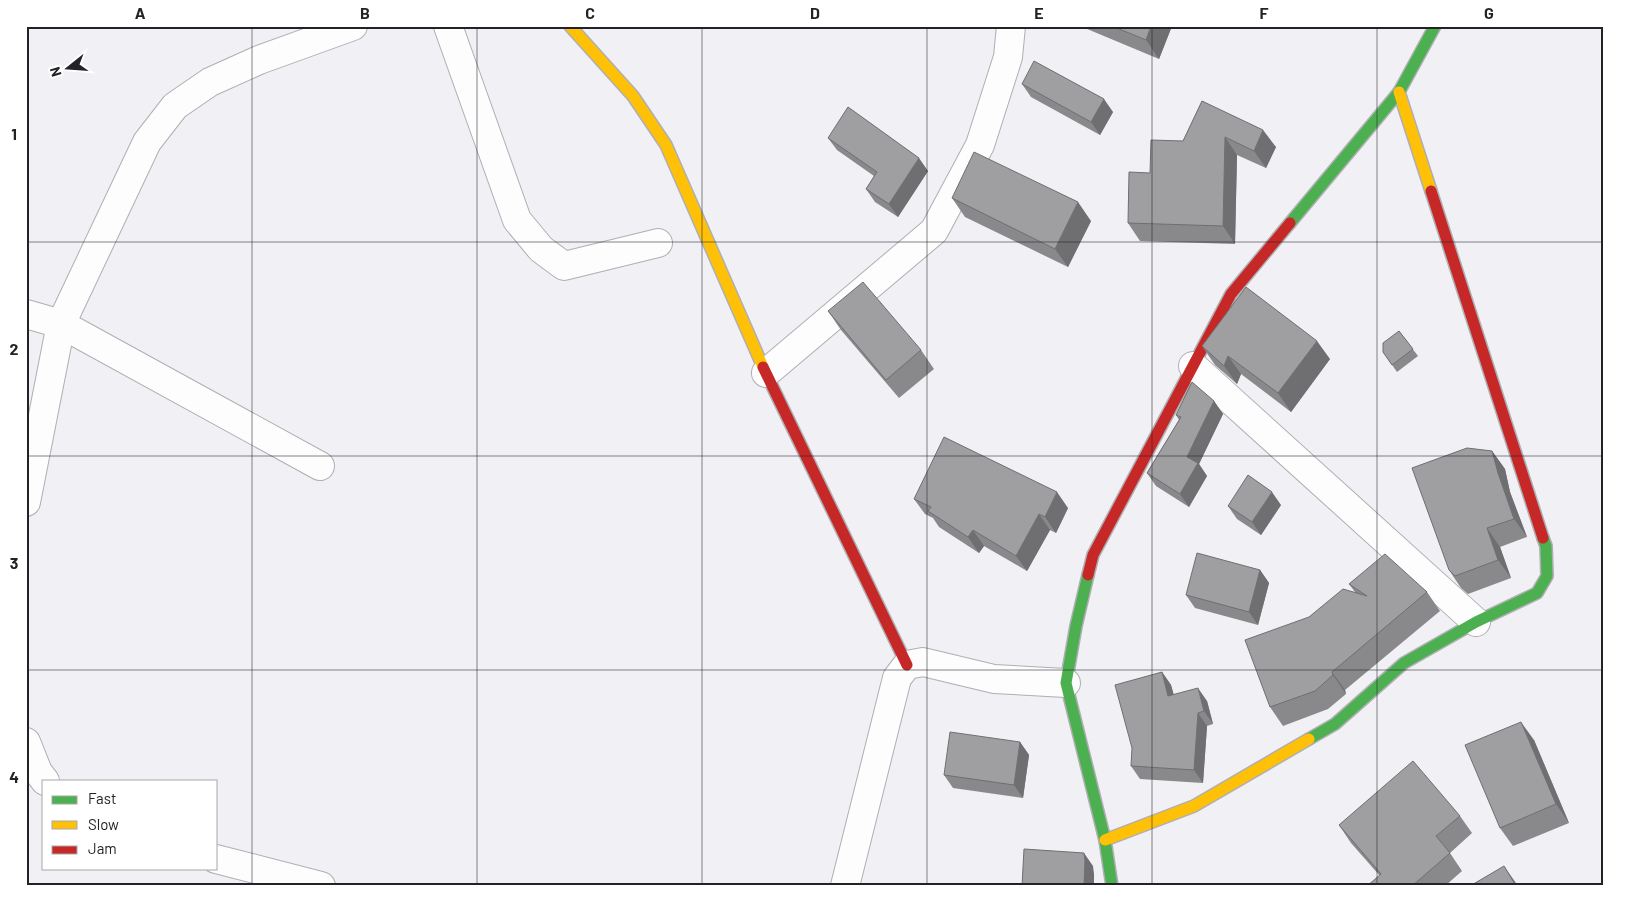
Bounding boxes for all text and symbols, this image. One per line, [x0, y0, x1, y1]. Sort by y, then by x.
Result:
text: A [135, 3, 146, 22]
text: B [360, 3, 370, 22]
text: C [585, 3, 595, 22]
text: D [810, 3, 820, 22]
text: E [1034, 3, 1044, 22]
text: F [1260, 3, 1269, 22]
text: G [1484, 3, 1494, 22]
north arrow [42, 42, 92, 92]
text: N [46, 65, 65, 79]
text: 1 [11, 124, 17, 143]
text: 2 [10, 339, 19, 358]
text: 3 [10, 553, 18, 572]
text: 4 [9, 767, 19, 786]
legend [42, 780, 218, 870]
text: Fast [88, 789, 116, 807]
text: Slow [88, 815, 119, 833]
text: Jam [88, 839, 117, 857]

